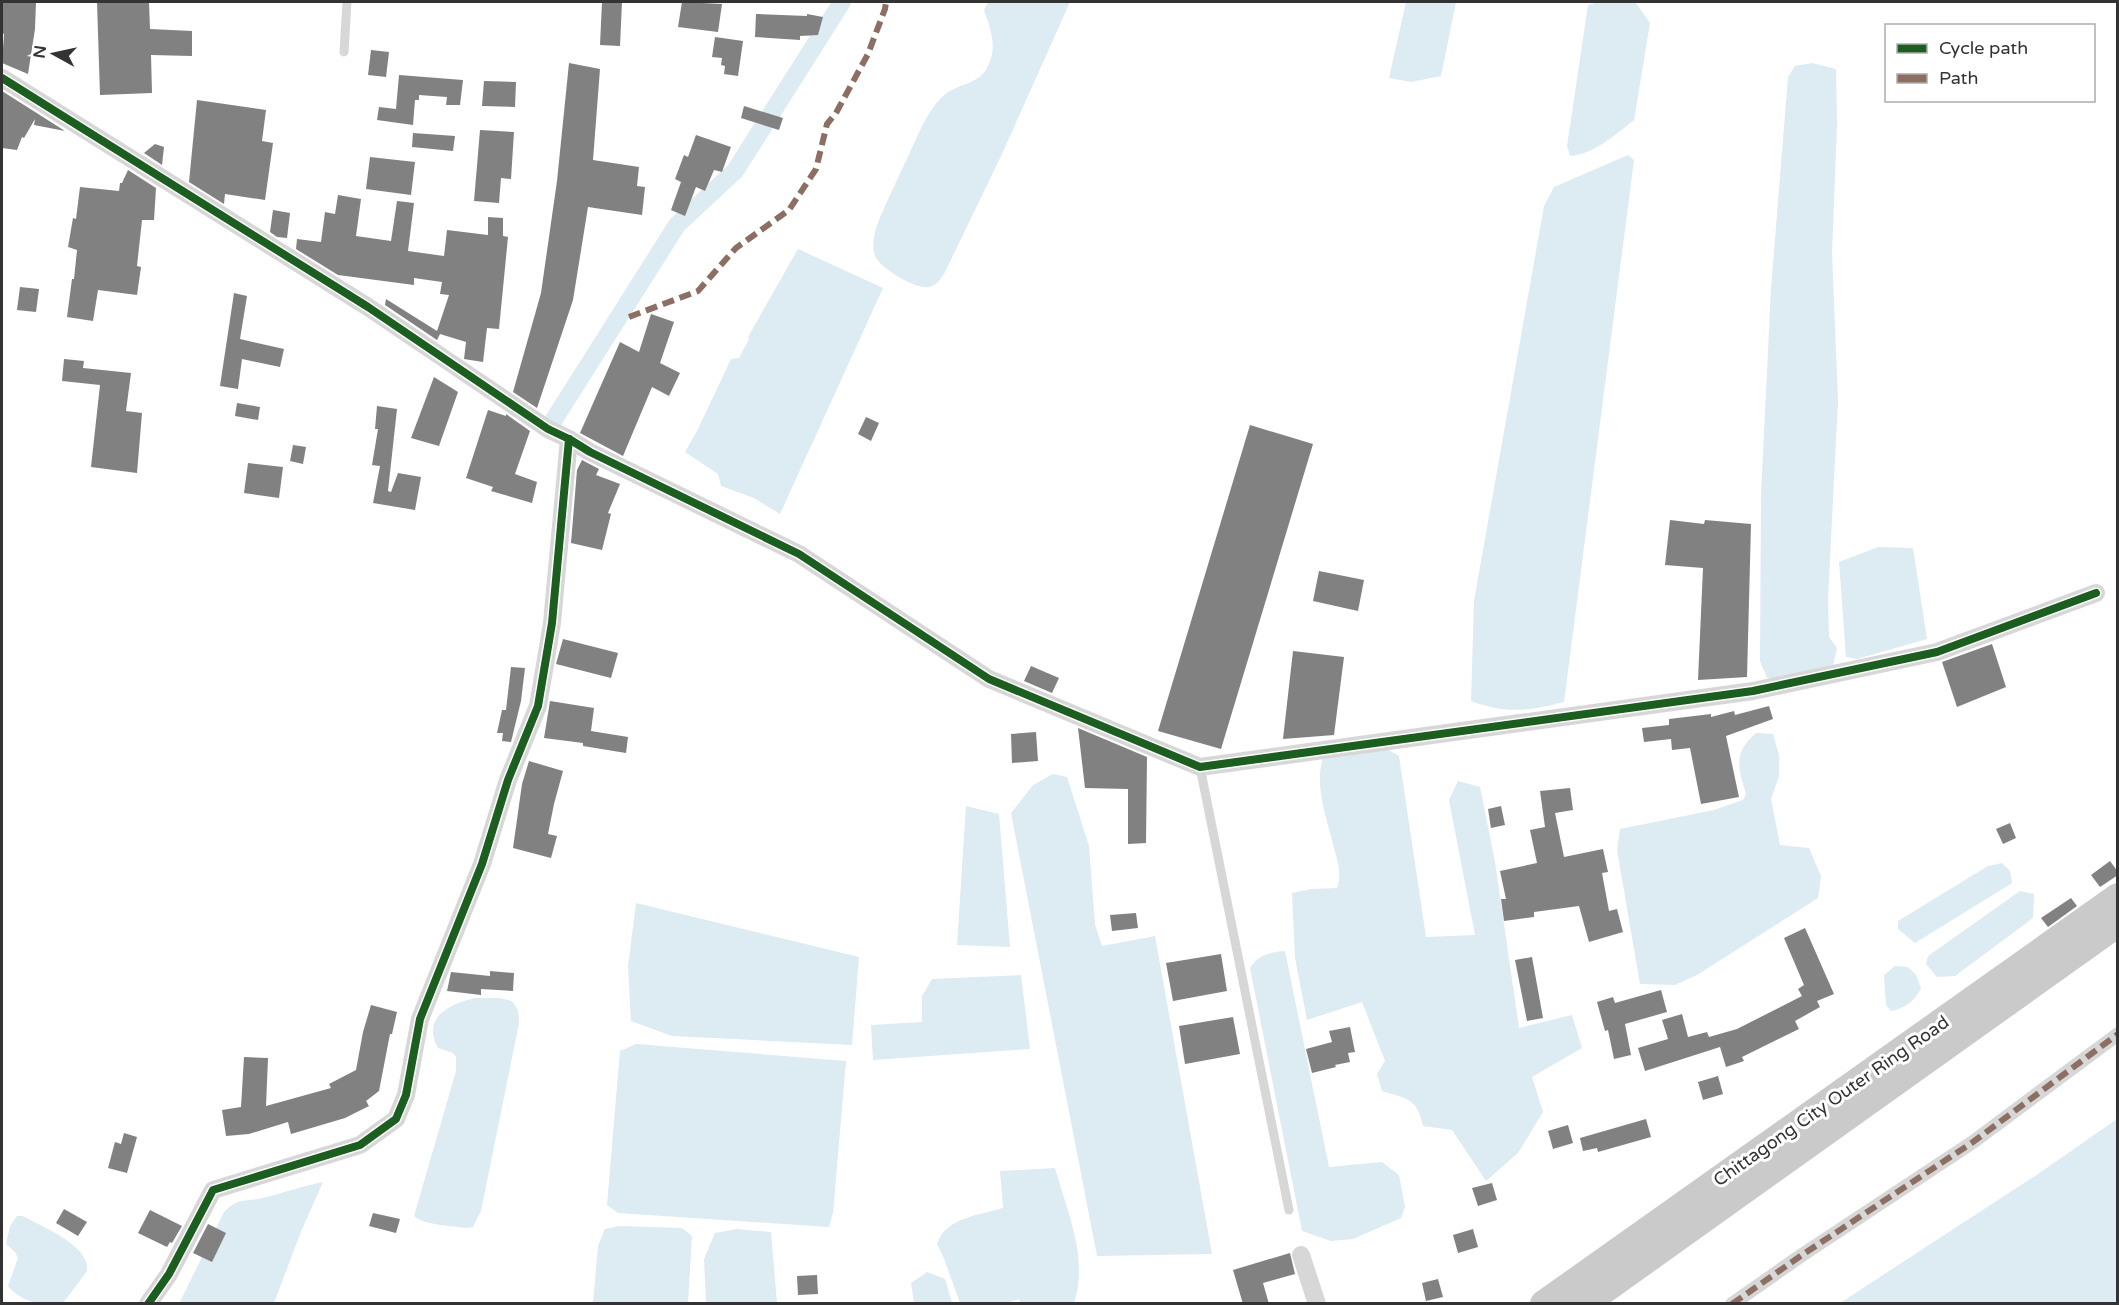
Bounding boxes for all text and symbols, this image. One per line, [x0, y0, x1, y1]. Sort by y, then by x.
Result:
north arrow [24, 24, 84, 84]
legend [1885, 24, 2095, 102]
text: Cycle path [1939, 37, 2028, 59]
text: N [29, 44, 51, 60]
text: Path [1939, 67, 1978, 89]
street label: Chittagong City Outer Ring Road [1709, 1011, 1953, 1191]

